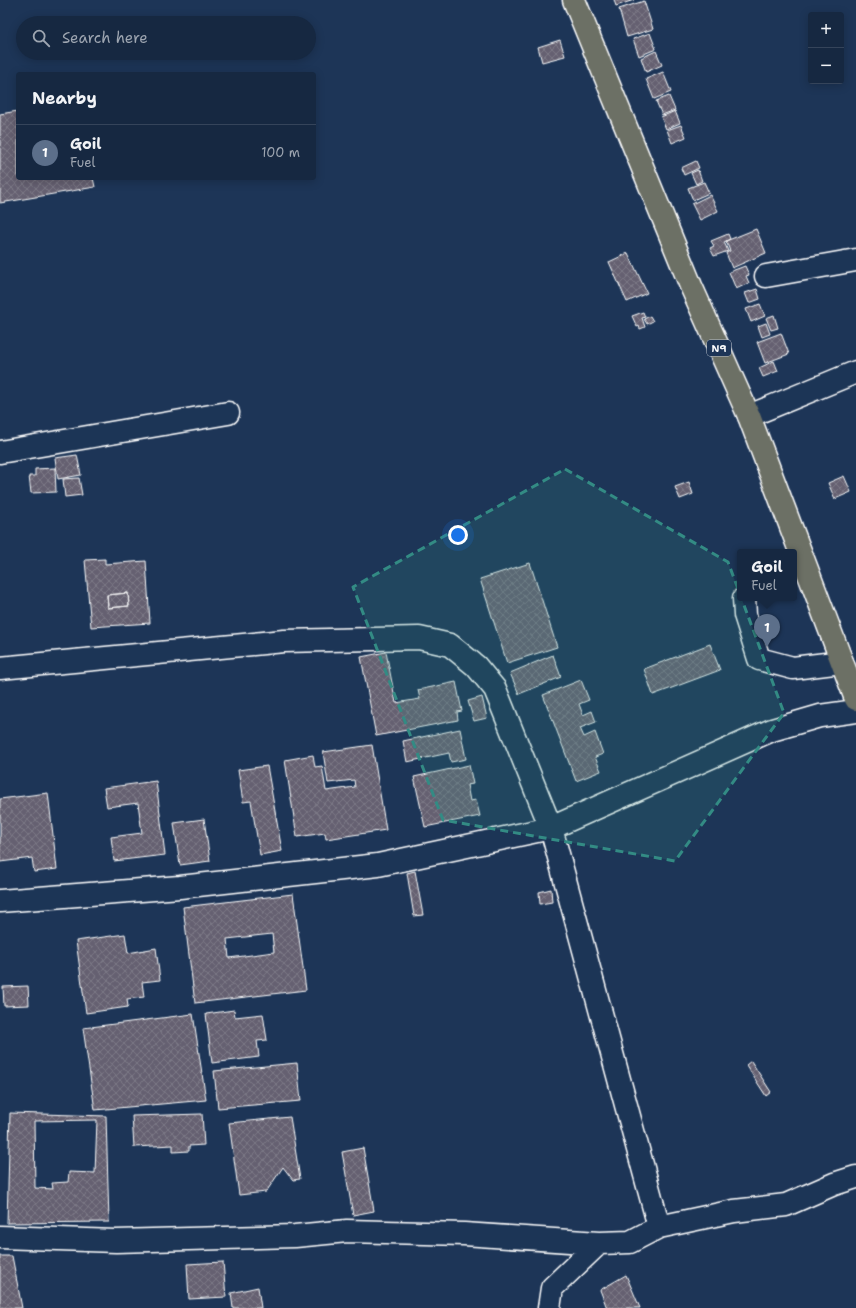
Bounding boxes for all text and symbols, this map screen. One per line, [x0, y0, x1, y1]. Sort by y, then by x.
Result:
map controls [808, 12, 844, 84]
button: + [808, 12, 844, 48]
search box [16, 16, 316, 60]
icon: search [30, 27, 52, 49]
text: Search here [62, 28, 148, 48]
button: − [808, 48, 844, 84]
text: Nearby [32, 87, 97, 109]
text: Goil [70, 134, 102, 154]
text: 1 [42, 144, 48, 161]
text: 100 m [261, 144, 300, 161]
text: Fuel [70, 154, 95, 171]
road number: N9 [707, 340, 731, 356]
your location [448, 525, 468, 545]
popup [737, 549, 797, 601]
text: Goil [751, 557, 783, 577]
text: Fuel [751, 577, 777, 594]
pin: 1 [754, 614, 780, 647]

